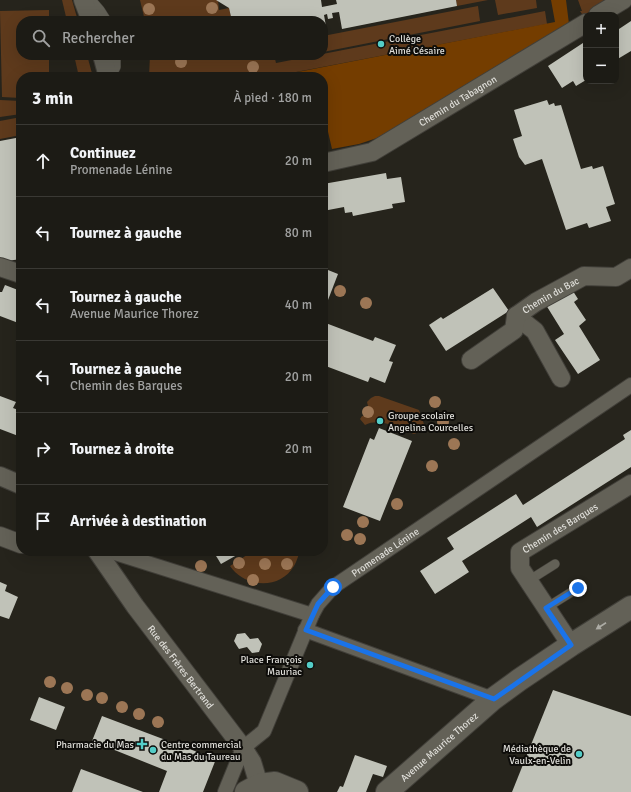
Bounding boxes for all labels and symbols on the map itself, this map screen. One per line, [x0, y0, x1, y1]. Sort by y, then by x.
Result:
place label: Collège Aimé Césaire [389, 33, 445, 57]
marker: Collège Aimé Césaire [376, 39, 386, 49]
street label: Chemin du Tabagnon [417, 73, 499, 129]
street label: Chemin du Bac [520, 275, 582, 317]
place label: Groupe scolaire Angelina Courcelles [388, 410, 474, 434]
marker: Groupe scolaire Angelina Courcelles [375, 416, 385, 426]
street label: Chemin des Barques [520, 500, 601, 556]
street label: Promenade Lénine [349, 526, 421, 580]
route start [324, 578, 342, 596]
route end [569, 579, 587, 597]
one-way arrow [596, 622, 606, 630]
street label: Rue des Frères Bertrand [145, 623, 216, 711]
place label: Place François Mauriac [240, 654, 303, 678]
marker: Place François Mauriac [305, 660, 315, 670]
street label: Avenue Maurice Thorez [398, 710, 481, 784]
place label: Pharmacie du Mas [56, 739, 135, 751]
marker: Pharmacie du Mas [137, 739, 147, 749]
place label: Centre commercial du Mas du Taureau [161, 739, 242, 763]
place label: Médiathèque de Vaulx-en-Velin [503, 743, 571, 767]
marker: Centre commercial du Mas du Taureau [148, 745, 158, 755]
marker: Médiathèque de Vaulx-en-Velin [574, 749, 584, 759]

